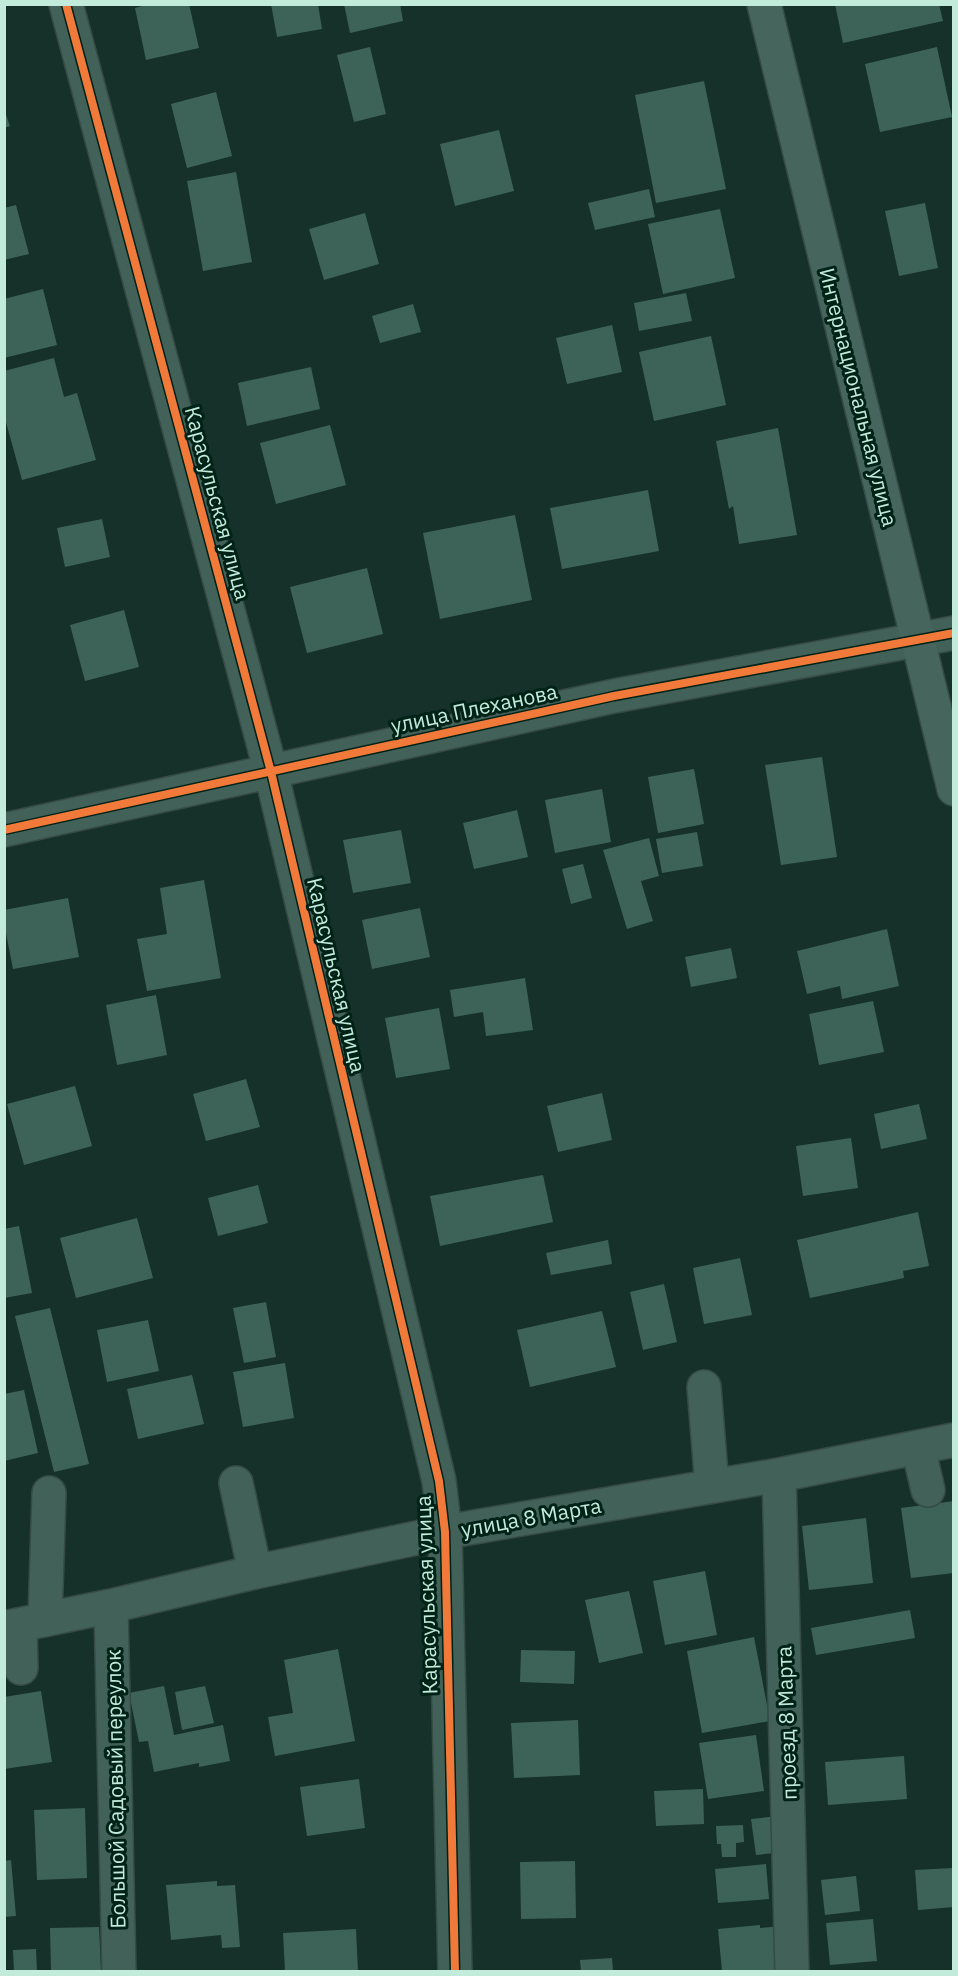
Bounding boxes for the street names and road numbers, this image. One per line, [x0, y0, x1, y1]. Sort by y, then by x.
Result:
street label: Интернациональная улица [813, 265, 905, 529]
street label: Карасульская улица [179, 403, 257, 603]
street label: улица Плеханова [388, 677, 560, 739]
street label: Карасульская улица [301, 875, 373, 1075]
street label: улица 8 Марта [459, 1491, 603, 1543]
street label: Карасульская улица [409, 1495, 443, 1695]
street label: проезд 8 Марта [769, 1645, 803, 1801]
street label: Большой Садовый переулок [99, 1649, 131, 1929]

